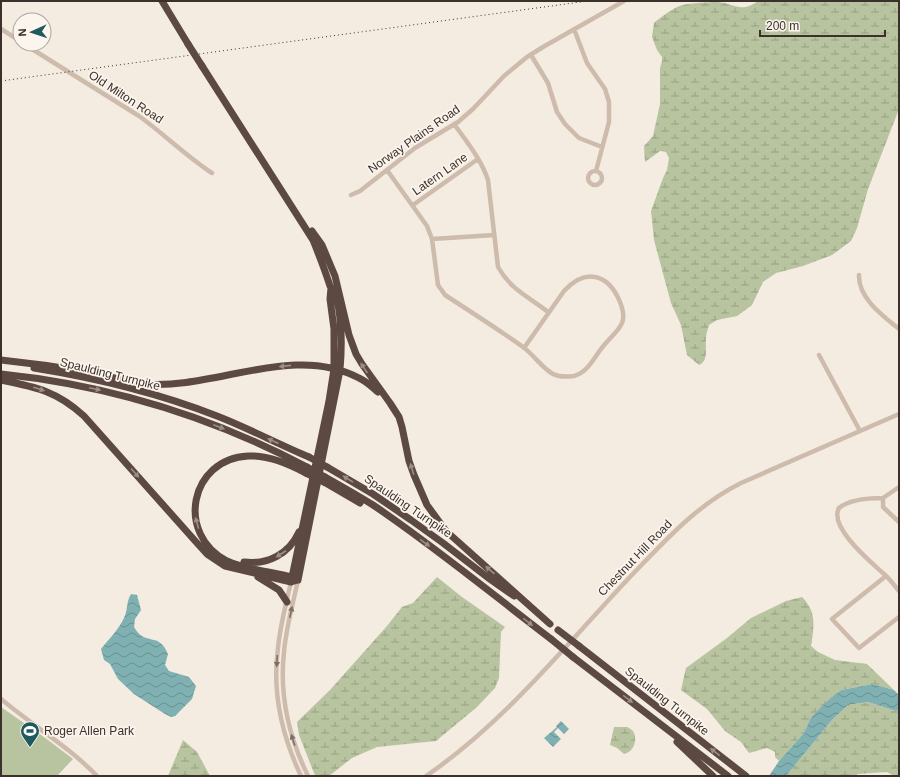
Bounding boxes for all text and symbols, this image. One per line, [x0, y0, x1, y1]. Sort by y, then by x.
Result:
north arrow [12, 12, 52, 52]
scale bar [760, 12, 885, 38]
text: 200 m [766, 19, 799, 33]
text: N [16, 28, 28, 37]
street label: Old Milton Road [86, 68, 166, 126]
street label: Norway Plains Road [365, 102, 463, 176]
street label: Latern Lane [410, 150, 471, 198]
street label: Spaulding Turnpike [58, 355, 162, 393]
one-way arrow [361, 362, 368, 374]
one-way arrow [279, 363, 291, 369]
one-way arrow [33, 386, 45, 392]
one-way arrow [88, 387, 101, 393]
one-way arrow [213, 425, 225, 431]
one-way arrow [268, 438, 279, 444]
one-way arrow [409, 463, 415, 475]
one-way arrow [130, 469, 139, 478]
street label: Spaulding Turnpike [361, 471, 455, 541]
one-way arrow [342, 475, 354, 482]
one-way arrow [194, 517, 200, 529]
street label: Chestnut Hill Road [595, 517, 675, 599]
one-way arrow [420, 539, 431, 547]
one-way arrow [276, 550, 286, 558]
one-way arrow [485, 566, 495, 575]
one-way arrow [288, 606, 294, 618]
one-way arrow [523, 618, 534, 627]
one-way arrow [273, 655, 280, 667]
street label: Spaulding Turnpike [622, 664, 712, 738]
one-way arrow [622, 695, 633, 703]
sports icon: Roger Allen Park [19, 720, 41, 748]
place label: Roger Allen Park [44, 724, 135, 738]
one-way arrow [290, 734, 296, 746]
one-way arrow [710, 748, 721, 756]

